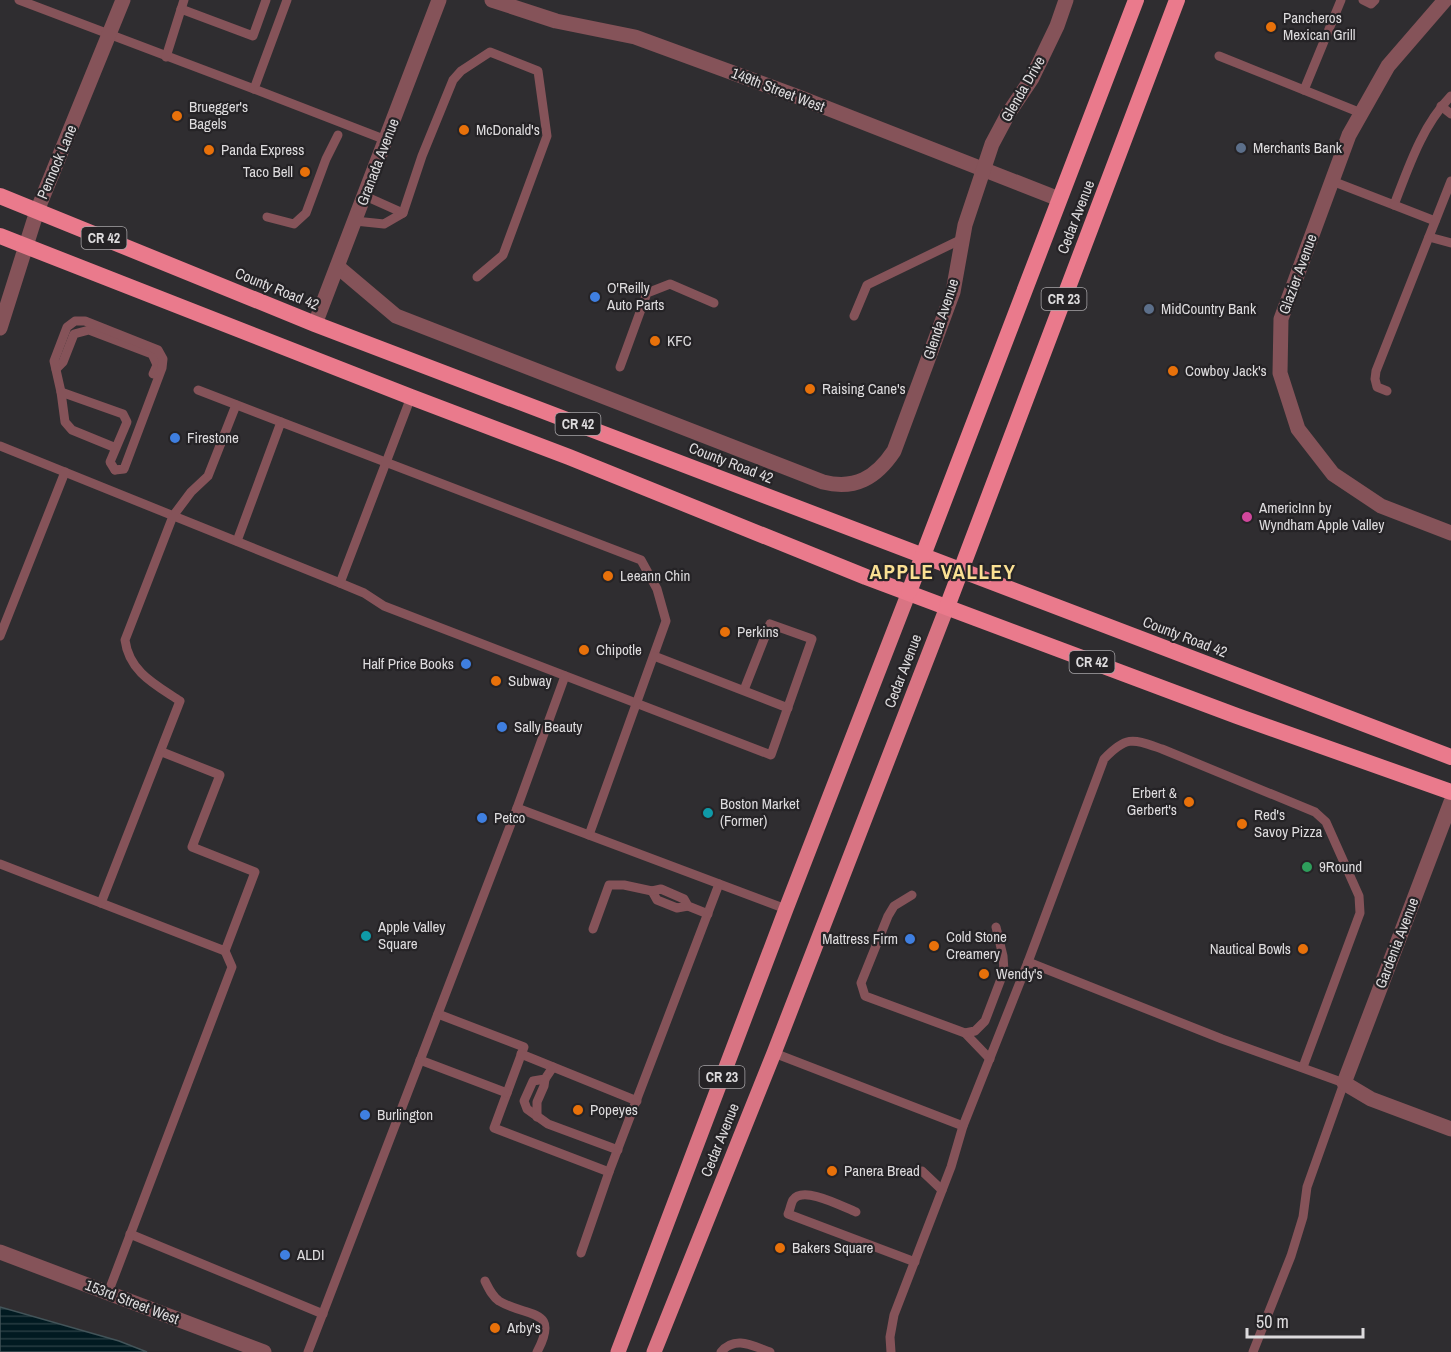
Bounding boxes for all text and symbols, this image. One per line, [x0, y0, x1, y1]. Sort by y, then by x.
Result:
place label: Pancheros Mexican Grill [1283, 7, 1355, 45]
marker: Pancheros Mexican Grill [1264, 20, 1278, 34]
street label: Glenda Drive [995, 52, 1050, 125]
street label: 149th Street West [729, 62, 828, 117]
place label: Bruegger's Bagels [189, 96, 248, 134]
marker: Bruegger's Bagels [170, 109, 184, 123]
street label: Granada Avenue [351, 115, 404, 209]
place label: McDonald's [476, 119, 540, 140]
street label: Pennock Lane [32, 121, 82, 202]
marker: McDonald's [457, 123, 471, 137]
place label: Merchants Bank [1253, 137, 1343, 158]
place label: Panda Express [221, 139, 304, 160]
marker: Merchants Bank [1234, 141, 1248, 155]
marker: Panda Express [202, 143, 216, 157]
place label: Taco Bell [243, 161, 293, 182]
marker: Taco Bell [298, 165, 312, 179]
street label: Cedar Avenue [1052, 177, 1099, 257]
road number: CR 42 [82, 227, 126, 249]
street label: Glazier Avenue [1273, 231, 1322, 317]
street label: County Road 42 [232, 262, 322, 315]
street label: Glenda Avenue [918, 276, 964, 362]
place label: O'Reilly Auto Parts [606, 277, 664, 315]
road number: CR 23 [1042, 288, 1086, 310]
marker: O'Reilly Auto Parts [588, 290, 602, 304]
place label: MidCountry Bank [1161, 298, 1257, 319]
marker: MidCountry Bank [1142, 302, 1156, 316]
place label: KFC [667, 330, 692, 351]
marker: KFC [648, 334, 662, 348]
place label: Cowboy Jack's [1185, 360, 1267, 381]
marker: Cowboy Jack's [1166, 364, 1180, 378]
place label: Raising Cane's [822, 378, 906, 399]
marker: Raising Cane's [803, 382, 817, 396]
road number: CR 42 [556, 413, 600, 435]
place label: Firestone [187, 427, 239, 448]
marker: Firestone [168, 431, 182, 445]
street label: County Road 42 [686, 437, 777, 488]
place label: AmericInn by Wyndham Apple Valley [1258, 497, 1385, 535]
marker: AmericInn by Wyndham Apple Valley [1240, 510, 1254, 524]
district label: APPLE VALLEY [870, 557, 1016, 586]
place label: Leeann Chin [620, 565, 690, 586]
marker: Leeann Chin [601, 569, 615, 583]
street label: County Road 42 [1140, 611, 1231, 662]
place label: Perkins [737, 621, 779, 642]
marker: Perkins [718, 625, 732, 639]
street label: Cedar Avenue [879, 631, 926, 711]
place label: Chipotle [596, 639, 642, 660]
marker: Chipotle [577, 643, 591, 657]
road number: CR 42 [1070, 651, 1114, 673]
place label: Half Price Books [362, 653, 454, 674]
marker: Half Price Books [459, 657, 473, 671]
place label: Subway [508, 670, 553, 691]
marker: Subway [489, 674, 503, 688]
place label: Sally Beauty [514, 716, 583, 737]
marker: Sally Beauty [495, 720, 509, 734]
place label: Erbert & Gerbert's [1127, 782, 1178, 820]
place label: Boston Market (Former) [720, 793, 800, 831]
marker: Erbert & Gerbert's [1182, 795, 1196, 809]
place label: Red's Savoy Pizza [1254, 804, 1323, 842]
marker: Boston Market (Former) [701, 806, 715, 820]
place label: Petco [494, 807, 526, 828]
marker: Petco [475, 811, 489, 825]
marker: Red's Savoy Pizza [1235, 817, 1249, 831]
place label: 9Round [1319, 856, 1362, 877]
marker: 9Round [1300, 860, 1314, 874]
street label: Gardenia Avenue [1370, 894, 1424, 991]
place label: Apple Valley Square [377, 916, 446, 954]
place label: Cold Stone Creamery [946, 926, 1007, 964]
place label: Mattress Firm [822, 928, 898, 949]
marker: Apple Valley Square [359, 929, 373, 943]
marker: Mattress Firm [903, 932, 917, 946]
place label: Nautical Bowls [1210, 938, 1291, 959]
marker: Cold Stone Creamery [927, 939, 941, 953]
marker: Nautical Bowls [1296, 942, 1310, 956]
place label: Wendy's [996, 963, 1043, 984]
marker: Wendy's [977, 967, 991, 981]
road number: CR 23 [700, 1066, 744, 1088]
place label: Popeyes [590, 1099, 638, 1120]
street label: Cedar Avenue [695, 1100, 744, 1180]
marker: Popeyes [571, 1103, 585, 1117]
place label: Burlington [377, 1104, 433, 1125]
marker: Burlington [358, 1108, 372, 1122]
place label: Panera Bread [844, 1160, 920, 1181]
marker: Panera Bread [825, 1164, 839, 1178]
place label: Bakers Square [792, 1237, 874, 1258]
marker: Bakers Square [773, 1241, 787, 1255]
place label: ALDI [296, 1244, 324, 1265]
marker: ALDI [278, 1248, 292, 1262]
street label: 153rd Street West [82, 1274, 183, 1329]
scale bar [1247, 1301, 1362, 1339]
text: 50 m [1256, 1309, 1289, 1334]
place label: Arby's [506, 1317, 541, 1338]
marker: Arby's [488, 1321, 502, 1335]

